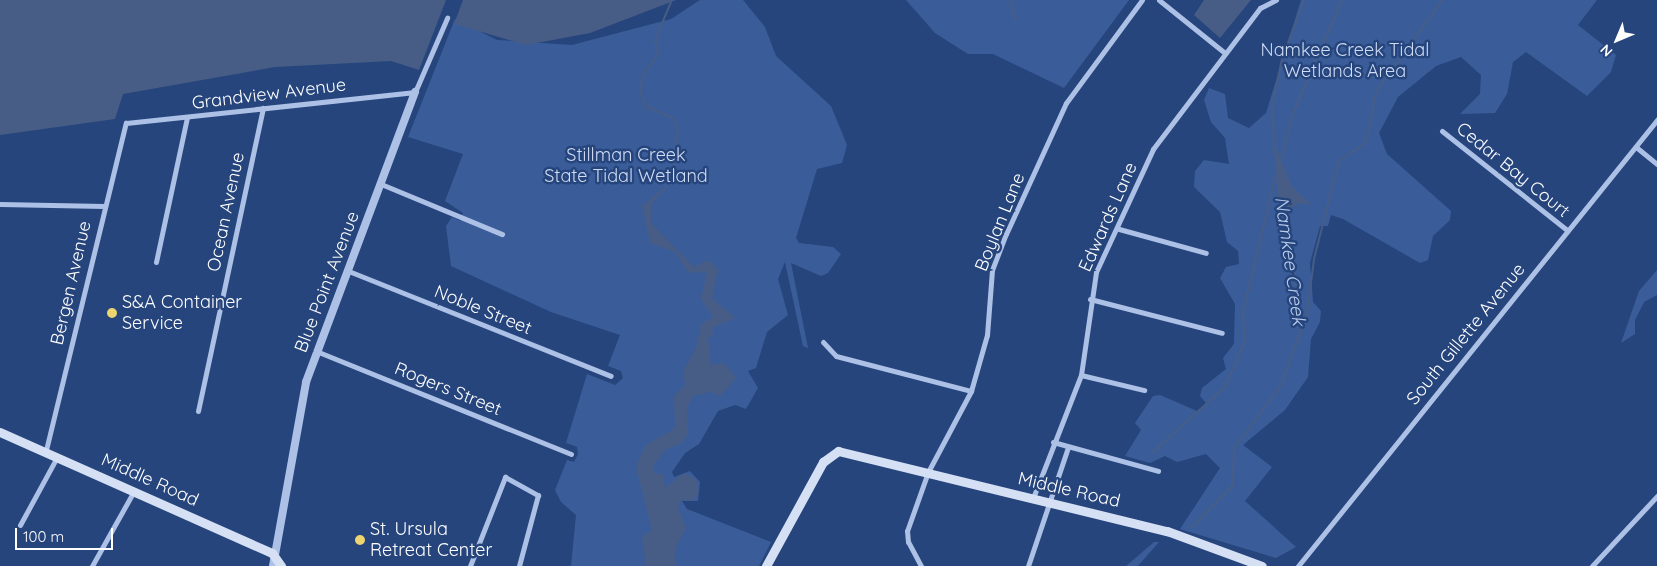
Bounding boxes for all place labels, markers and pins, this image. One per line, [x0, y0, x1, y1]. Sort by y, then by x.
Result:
place label: S&A Container Service [122, 292, 242, 334]
marker: S&A Container Service [106, 307, 118, 319]
place label: St. Ursula Retreat Center [370, 519, 492, 562]
marker: St. Ursula Retreat Center [354, 534, 366, 546]

